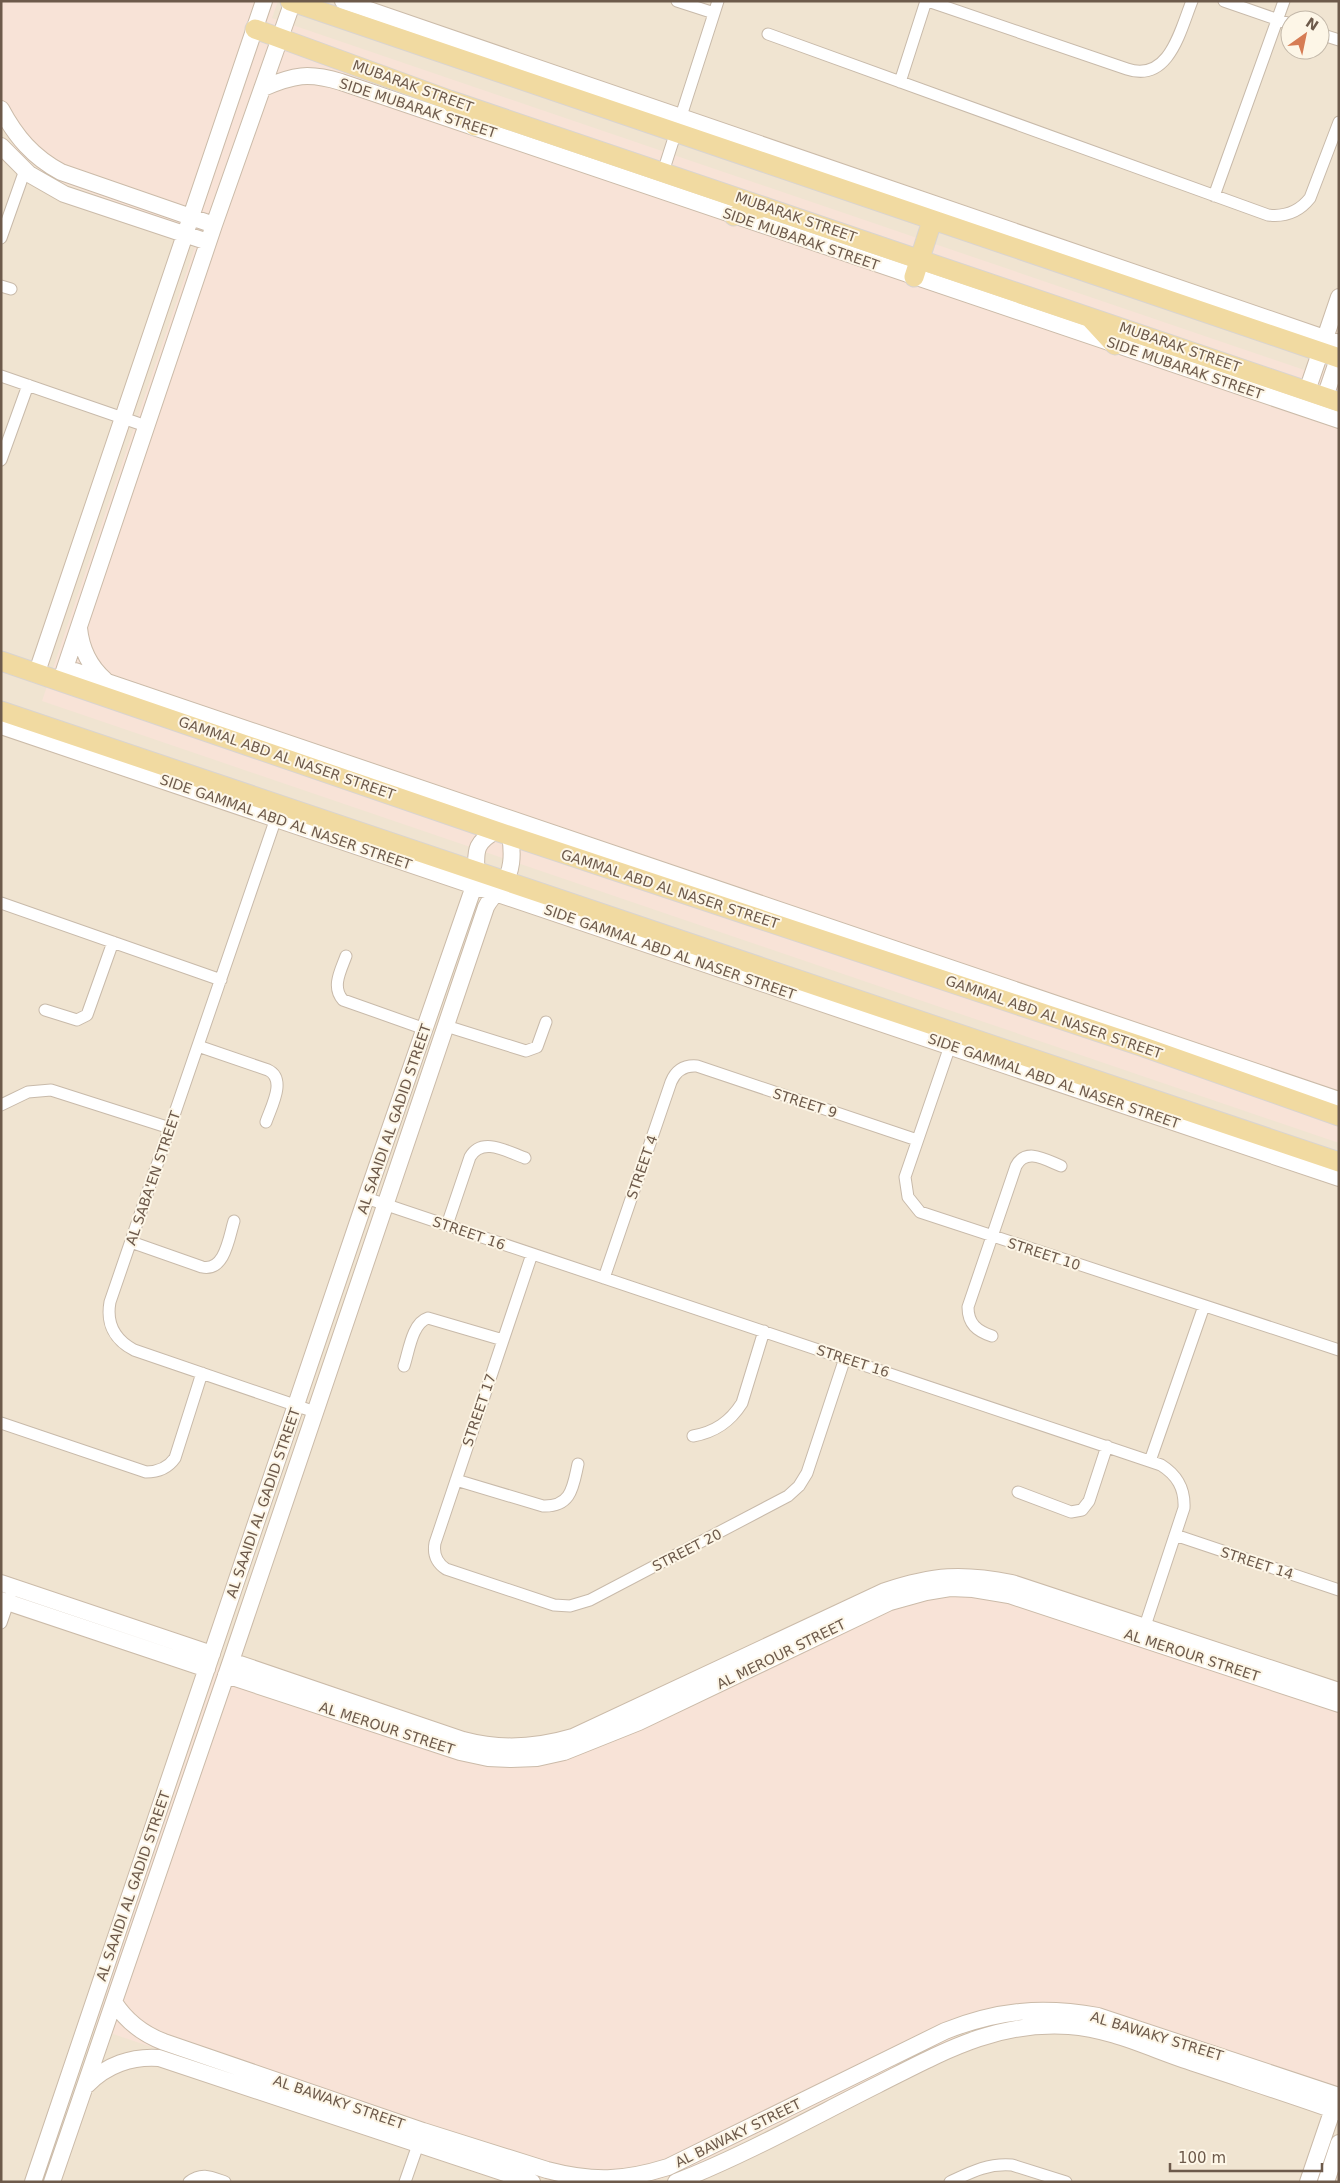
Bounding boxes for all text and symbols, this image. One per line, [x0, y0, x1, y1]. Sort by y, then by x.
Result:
north arrow [1280, 10, 1330, 60]
text: N [1303, 14, 1321, 34]
street label: MUBARAK STREET [350, 57, 476, 115]
street label: SIDE MUBARAK STREET [337, 75, 499, 141]
street label: MUBARAK STREET [733, 189, 859, 245]
street label: SIDE MUBARAK STREET [721, 205, 882, 273]
street label: MUBARAK STREET [1117, 319, 1243, 375]
street label: SIDE MUBARAK STREET [1105, 334, 1266, 402]
street label: GAMMAL ABD AL NASER STREET [177, 713, 398, 803]
street label: SIDE GAMMAL ABD AL NASER STREET [158, 771, 414, 873]
street label: GAMMAL ABD AL NASER STREET [559, 846, 781, 932]
street label: SIDE GAMMAL ABD AL NASER STREET [542, 901, 798, 1003]
street label: GAMMAL ABD AL NASER STREET [944, 972, 1165, 1062]
street label: AL SAAIDI AL GADID STREET [354, 1022, 434, 1216]
street label: SIDE GAMMAL ABD AL NASER STREET [926, 1030, 1182, 1132]
street label: STREET 9 [771, 1085, 839, 1121]
street label: AL SABA'EN STREET [123, 1108, 184, 1247]
street label: STREET 4 [624, 1133, 660, 1201]
street label: STREET 16 [431, 1213, 507, 1253]
street label: STREET 10 [1006, 1235, 1082, 1273]
street label: STREET 16 [815, 1342, 892, 1380]
street label: STREET 17 [459, 1372, 499, 1448]
street label: AL SAAIDI AL GADID STREET [223, 1406, 303, 1600]
street label: STREET 20 [650, 1526, 724, 1574]
street label: STREET 14 [1219, 1544, 1296, 1582]
street label: AL MEROUR STREET [714, 1616, 848, 1692]
street label: AL MEROUR STREET [1122, 1626, 1262, 1685]
street label: AL MEROUR STREET [317, 1699, 457, 1758]
street label: AL SAAIDI AL GADID STREET [93, 1789, 173, 1983]
street label: AL BAWAKY STREET [1089, 2008, 1226, 2064]
street label: AL BAWAKY STREET [271, 2072, 407, 2132]
street label: AL BAWAKY STREET [672, 2095, 804, 2170]
scale bar [1170, 2140, 1322, 2172]
text: 100 m [1178, 2149, 1226, 2167]

